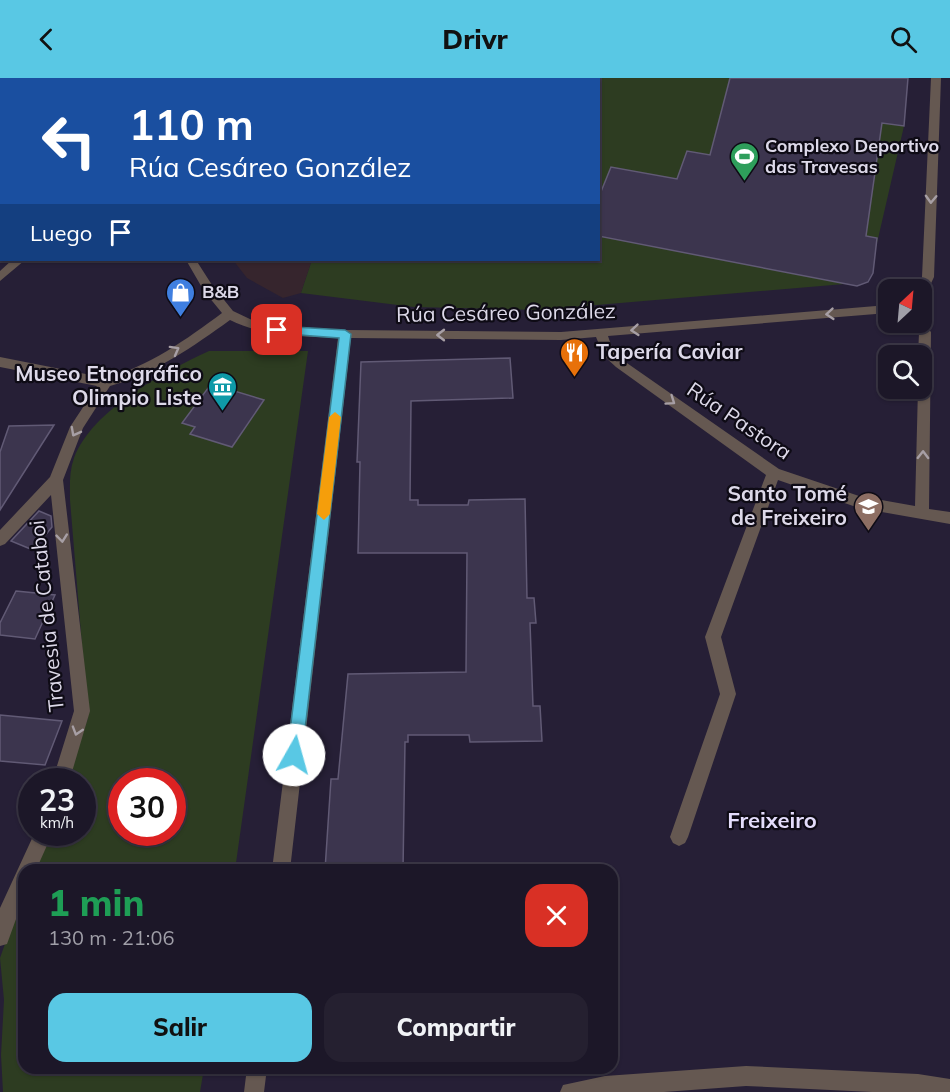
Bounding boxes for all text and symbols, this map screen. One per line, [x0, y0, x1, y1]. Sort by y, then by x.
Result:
text: Drivr [442, 22, 508, 56]
icon: back [30, 23, 63, 56]
icon: search [887, 23, 920, 56]
text: 110 m [129, 98, 254, 151]
icon: left [30, 102, 108, 180]
place label: Complexo Deportivo das Travesas [765, 134, 939, 178]
sports icon: Complexo Deportivo das Travesas [728, 140, 760, 182]
text: Rúa Cesáreo González [129, 150, 411, 184]
one-way arrow [925, 195, 938, 204]
icon: arrive [104, 216, 137, 249]
text: Luego [30, 219, 92, 247]
shop icon: B&B [165, 276, 197, 318]
north arrow [878, 279, 932, 333]
map controls [878, 279, 932, 399]
place label: B&B [202, 280, 239, 303]
street label: Rúa Cesáreo González [396, 297, 616, 327]
pin [251, 304, 302, 355]
one-way arrow [825, 307, 834, 320]
icon: arrive [260, 313, 293, 346]
one-way arrow [631, 323, 640, 336]
one-way arrow [436, 329, 445, 341]
restaurant icon: Tapería Caviar [559, 336, 591, 378]
place label: Tapería Caviar [596, 338, 743, 364]
button: search [878, 345, 932, 399]
one-way arrow [169, 346, 179, 357]
place label: Museo Etnográfico Olimpio Liste [15, 360, 202, 410]
museum icon: Museo Etnográfico Olimpio Liste [207, 370, 239, 412]
street label: Rúa Pastora [682, 376, 797, 465]
one-way arrow [665, 393, 676, 404]
one-way arrow [71, 426, 82, 437]
one-way arrow [916, 450, 929, 459]
place label: Santo Tomé de Freixeiro [728, 480, 847, 530]
school or university icon: Santo Tomé de Freixeiro [852, 490, 884, 532]
street label: Travesia de Cataboi [23, 519, 69, 713]
one-way arrow [56, 533, 68, 542]
position arrow [262, 723, 326, 787]
one-way arrow [72, 725, 84, 736]
speed limit sign: 30 [108, 768, 186, 846]
text: 23 [39, 781, 75, 819]
district label: Freixeiro [727, 806, 817, 834]
text: km/h [40, 813, 74, 832]
text: 1 min [48, 880, 144, 925]
button: close [525, 884, 588, 947]
text: 130 m · 21:06 [48, 925, 174, 950]
button: Salir [48, 993, 312, 1062]
button: Compartir [324, 993, 588, 1062]

